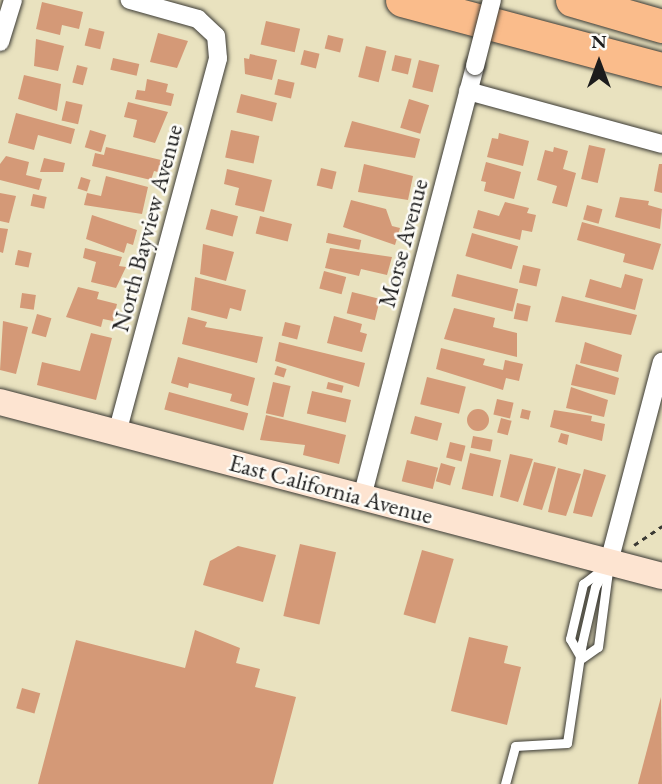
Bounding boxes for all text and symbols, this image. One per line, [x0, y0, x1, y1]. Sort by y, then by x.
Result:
north arrow [564, 28, 634, 98]
text: N [591, 29, 607, 54]
street label: North Bayview Avenue [105, 121, 189, 335]
street label: Morse Avenue [372, 176, 434, 310]
street label: East California Avenue [226, 448, 436, 530]

